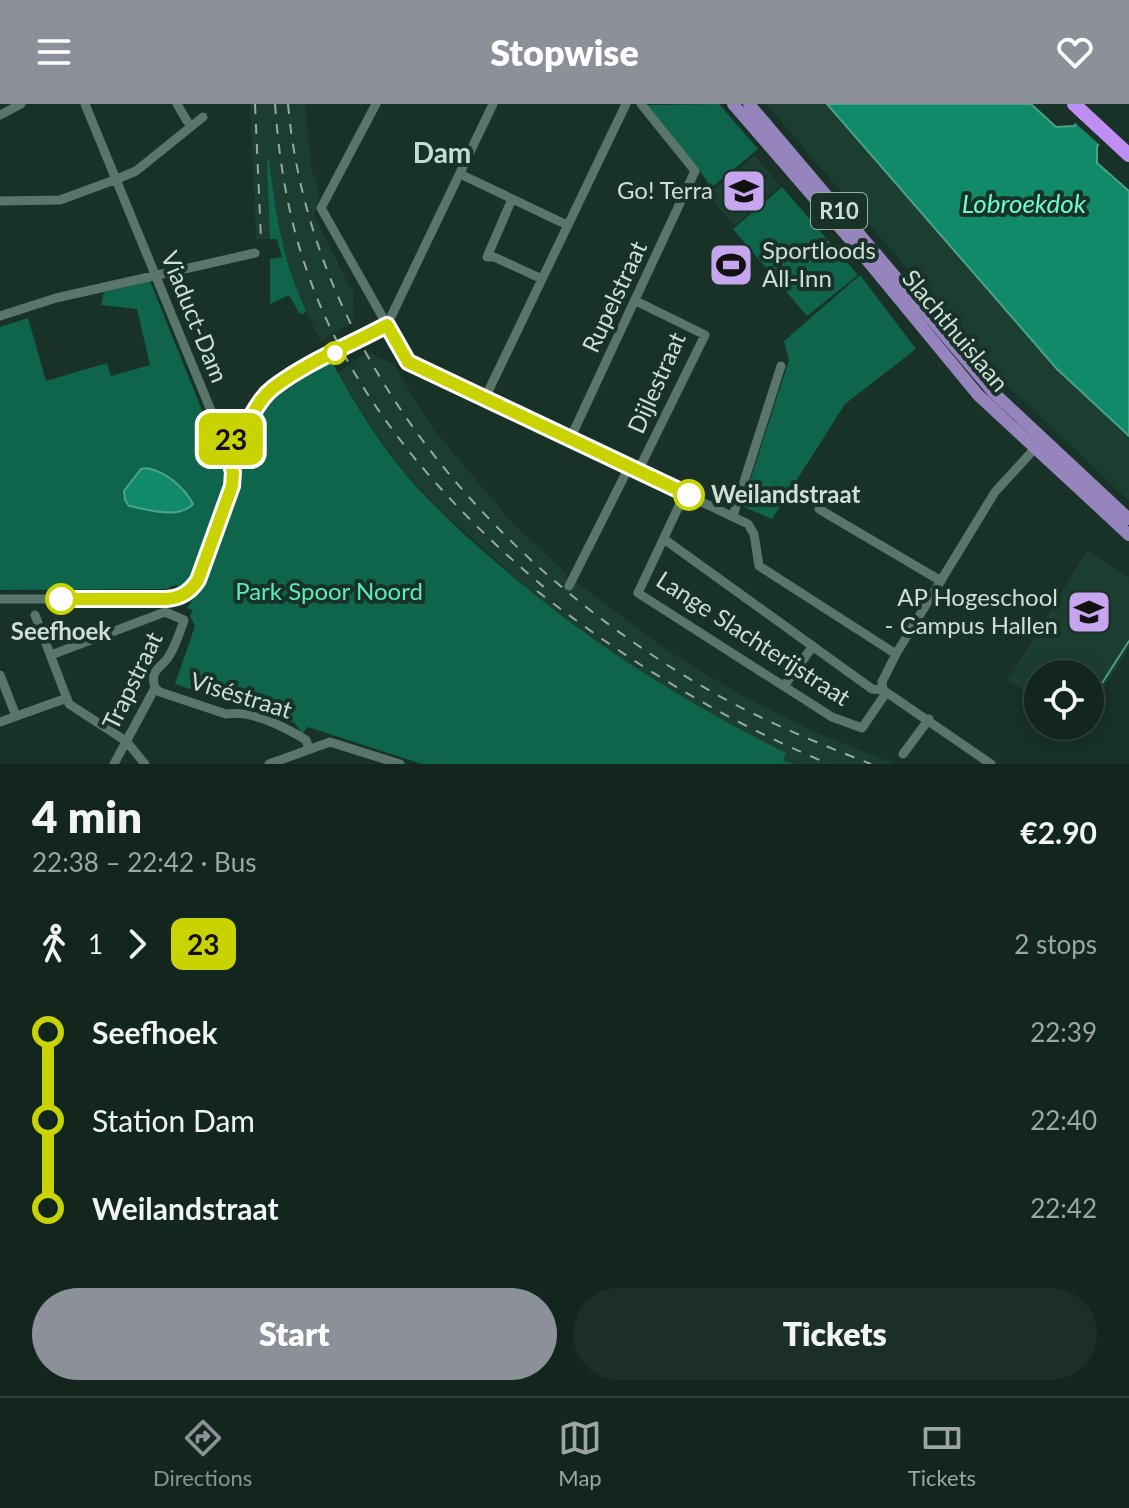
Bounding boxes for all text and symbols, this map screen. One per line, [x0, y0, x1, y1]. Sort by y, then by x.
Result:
icon: menu [32, 30, 76, 74]
text: Stopwise [490, 30, 639, 74]
icon: heart [1053, 30, 1097, 74]
district label: Dam [413, 135, 471, 169]
school or university icon: Go! Terra [720, 167, 768, 215]
place label: Go! Terra [617, 175, 713, 204]
water label: Lobroekdok [962, 187, 1087, 219]
road number: R10 [811, 193, 867, 229]
place label: Sportloods All-Inn [762, 235, 876, 292]
street label: Rupelstraat [575, 236, 652, 357]
sports icon: Sportloods All-Inn [707, 241, 755, 289]
street label: Viaduct-Dam [156, 246, 235, 386]
street label: Slachthuislaan [897, 263, 1015, 397]
street label: Dijlestraat [620, 327, 691, 437]
unlabelled marker [324, 342, 346, 364]
line badge: 23 [195, 413, 267, 465]
text: 23 [215, 422, 247, 456]
place label: Weilandstraat [711, 479, 860, 508]
marker: Weilandstraat [674, 480, 704, 510]
street label: Lange Slachterijstraat [651, 564, 856, 711]
park label: Park Spoor Noord [235, 576, 423, 605]
place label: AP Hogeschool - Campus Hallen [885, 582, 1058, 639]
marker: Seefhoek [46, 584, 76, 614]
school or university icon: AP Hogeschool - Campus Hallen [1065, 588, 1113, 636]
place label: Seefhoek [11, 616, 111, 645]
street label: Trapstraat [96, 626, 168, 734]
map controls [1024, 660, 1104, 740]
button: locate [1024, 660, 1104, 740]
street label: Viséstraat [187, 665, 296, 724]
text: 4 min [32, 790, 142, 842]
text: €2.90 [1020, 814, 1097, 850]
text: 22:38 – 22:42 · Bus [32, 846, 256, 878]
icon: walk [32, 922, 76, 966]
icon: forward [115, 922, 159, 966]
text: 23 [187, 927, 220, 961]
text: 1 [88, 928, 103, 960]
text: 2 stops [1014, 928, 1097, 960]
text: Seefhoek [92, 1014, 217, 1050]
text: 22:39 [1030, 1016, 1097, 1048]
text: Station Dam [92, 1102, 255, 1138]
text: 22:40 [1030, 1104, 1097, 1136]
text: Weilandstraat [92, 1190, 279, 1226]
text: 22:42 [1030, 1192, 1097, 1224]
button: Start [32, 1288, 557, 1380]
button: Tickets [573, 1288, 1097, 1380]
tab: Directions [153, 1416, 252, 1491]
tab: Map [558, 1416, 602, 1491]
tab: Tickets [908, 1416, 976, 1491]

